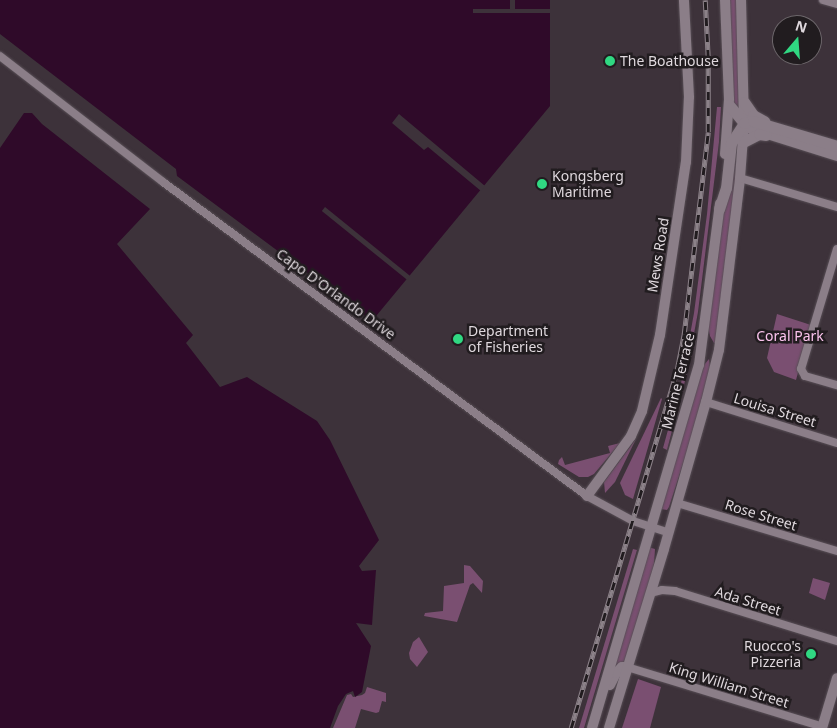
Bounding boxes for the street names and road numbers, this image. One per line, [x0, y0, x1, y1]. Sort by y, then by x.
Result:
street label: Mews Road [644, 216, 672, 294]
street label: Capo D'Orlando Drive [273, 245, 399, 343]
street label: Marine Terrace [658, 331, 698, 431]
street label: Louisa Street [732, 389, 818, 431]
street label: Rose Street [723, 496, 799, 534]
street label: Ada Street [713, 583, 783, 619]
street label: King William Street [667, 659, 791, 711]

